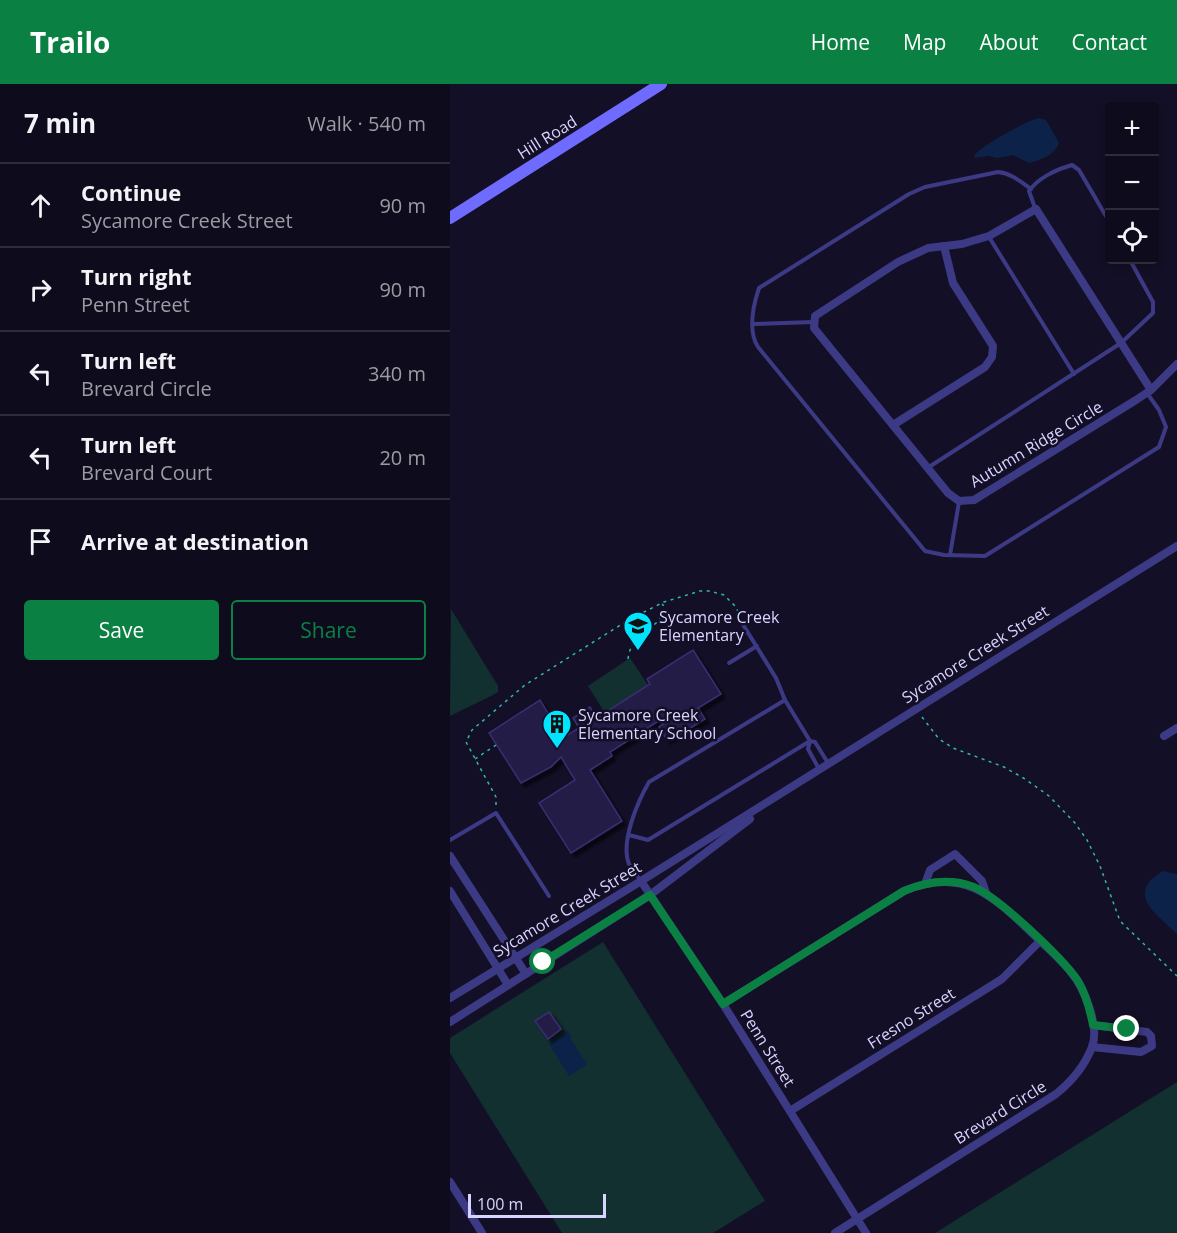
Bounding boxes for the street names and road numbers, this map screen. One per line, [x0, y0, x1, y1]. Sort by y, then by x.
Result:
street label: Hill Road [513, 110, 581, 164]
street label: Autumn Ridge Circle [966, 396, 1106, 492]
street label: Sycamore Creek Street [897, 600, 1053, 708]
street label: Sycamore Creek Street [489, 856, 645, 962]
street label: Fresno Street [863, 982, 959, 1054]
street label: Penn Street [736, 1005, 801, 1091]
street label: Brevard Circle [950, 1075, 1050, 1149]

